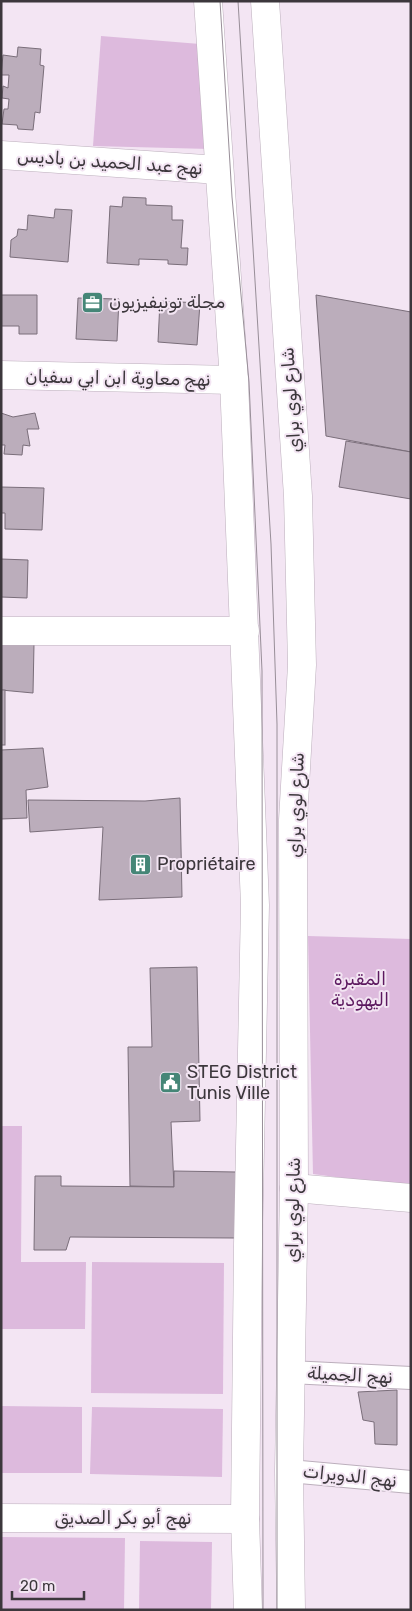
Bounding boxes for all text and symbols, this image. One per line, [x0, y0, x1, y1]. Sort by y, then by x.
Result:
street label: نهج عبد الحميد بن باديس [16, 145, 204, 180]
office icon: مجلة تونيفيزيون [81, 290, 105, 314]
place label: مجلة تونيفيزيون [109, 291, 225, 313]
street label: شارع لوي براي [276, 347, 307, 453]
street label: نهج معاوية ابن ابي سفيان [25, 365, 211, 393]
street label: شارع لوي براي [283, 752, 310, 858]
building icon: Propriétaire [129, 852, 153, 876]
place label: Propriétaire [157, 853, 256, 875]
park label: المقبرة اليهودية [331, 968, 389, 1011]
place label: STEG District Tunis Ville [187, 1061, 297, 1104]
public building icon: STEG District Tunis Ville [159, 1070, 183, 1094]
street label: شارع لوي براي [281, 1157, 306, 1263]
street label: نهج الجميلة [307, 1362, 393, 1389]
street label: نهج الدويرات [302, 1460, 398, 1493]
street label: نهج أبو بكر الصديق [54, 1507, 192, 1530]
scale bar [12, 1568, 85, 1600]
text: 20 m [20, 1577, 55, 1595]

